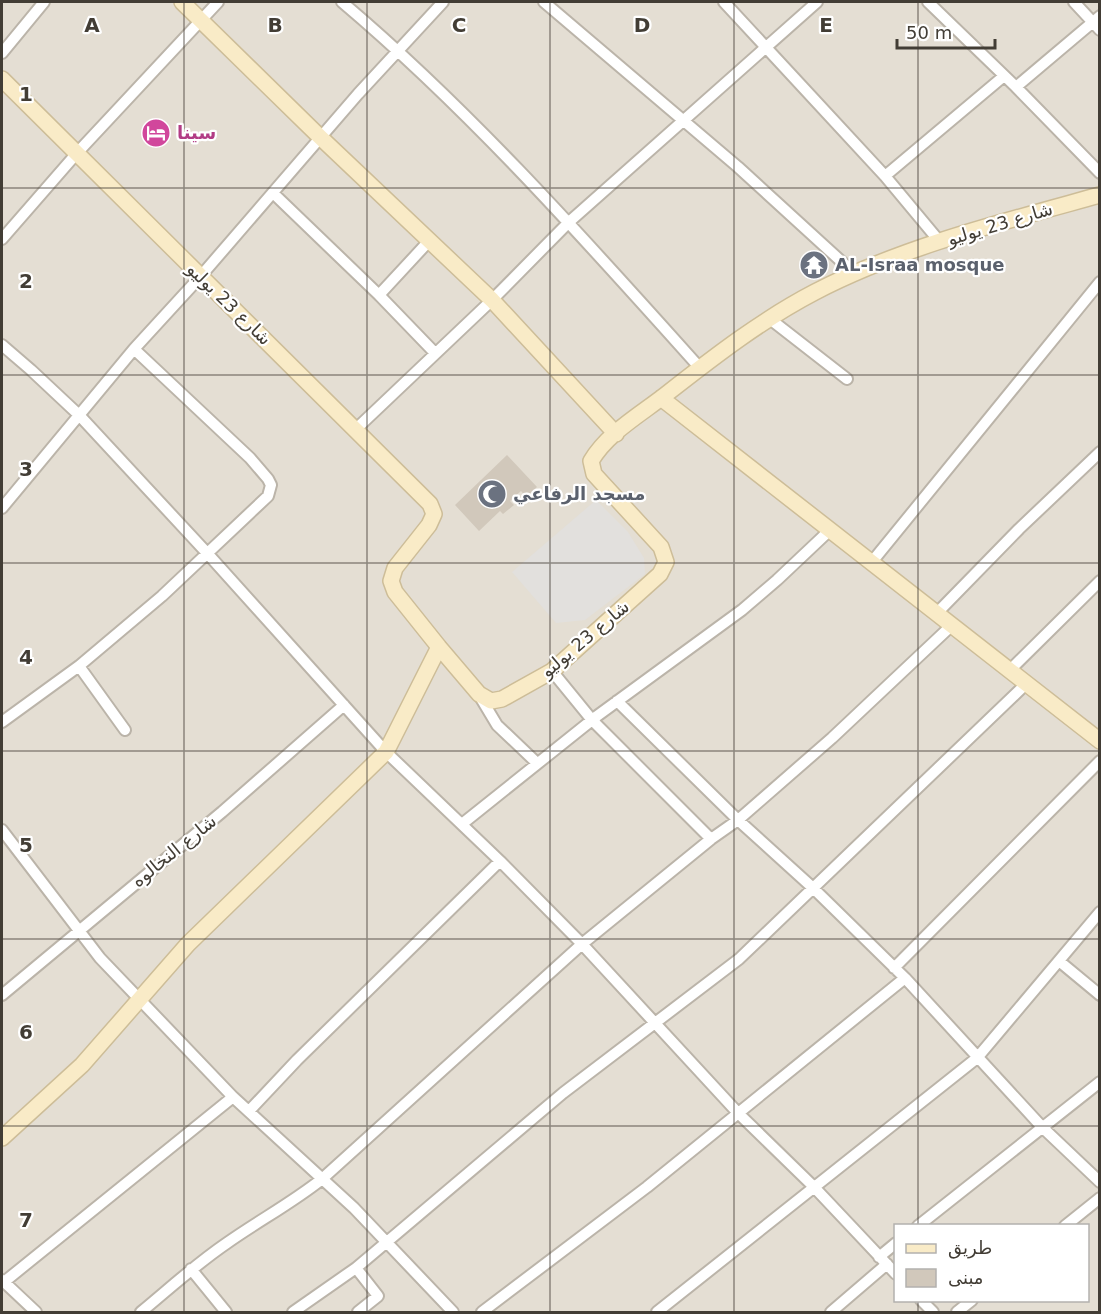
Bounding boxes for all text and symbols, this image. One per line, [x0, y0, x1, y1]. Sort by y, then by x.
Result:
scale bar [897, 12, 994, 50]
text: A [84, 13, 100, 37]
text: B [267, 13, 283, 37]
text: C [452, 13, 466, 37]
text: D [634, 13, 650, 37]
text: E [819, 13, 833, 37]
text: 50 m [906, 22, 952, 43]
text: 1 [19, 82, 33, 106]
hotel icon: سينا [140, 117, 172, 149]
place label: سينا [177, 122, 216, 143]
street label: شارع 23 يوليو [944, 198, 1055, 251]
temple icon: AL-Israa mosque [798, 249, 830, 281]
place label: AL-Israa mosque [835, 254, 1004, 275]
street label: شارع 23 يوليو [181, 258, 276, 350]
text: 2 [19, 269, 33, 293]
text: 3 [19, 457, 33, 481]
mosque icon: مسجد الرفاعي [476, 478, 508, 510]
place label: مسجد الرفاعي [513, 483, 645, 505]
street label: شارع 23 يوليو [535, 596, 634, 683]
text: 4 [19, 645, 33, 669]
street label: شارع النخالوه [127, 810, 221, 892]
text: 5 [19, 833, 33, 857]
text: 6 [19, 1020, 33, 1044]
text: 7 [19, 1208, 33, 1232]
legend [894, 1224, 1089, 1302]
text: طريق [948, 1237, 992, 1259]
text: مبنى [948, 1267, 984, 1288]

